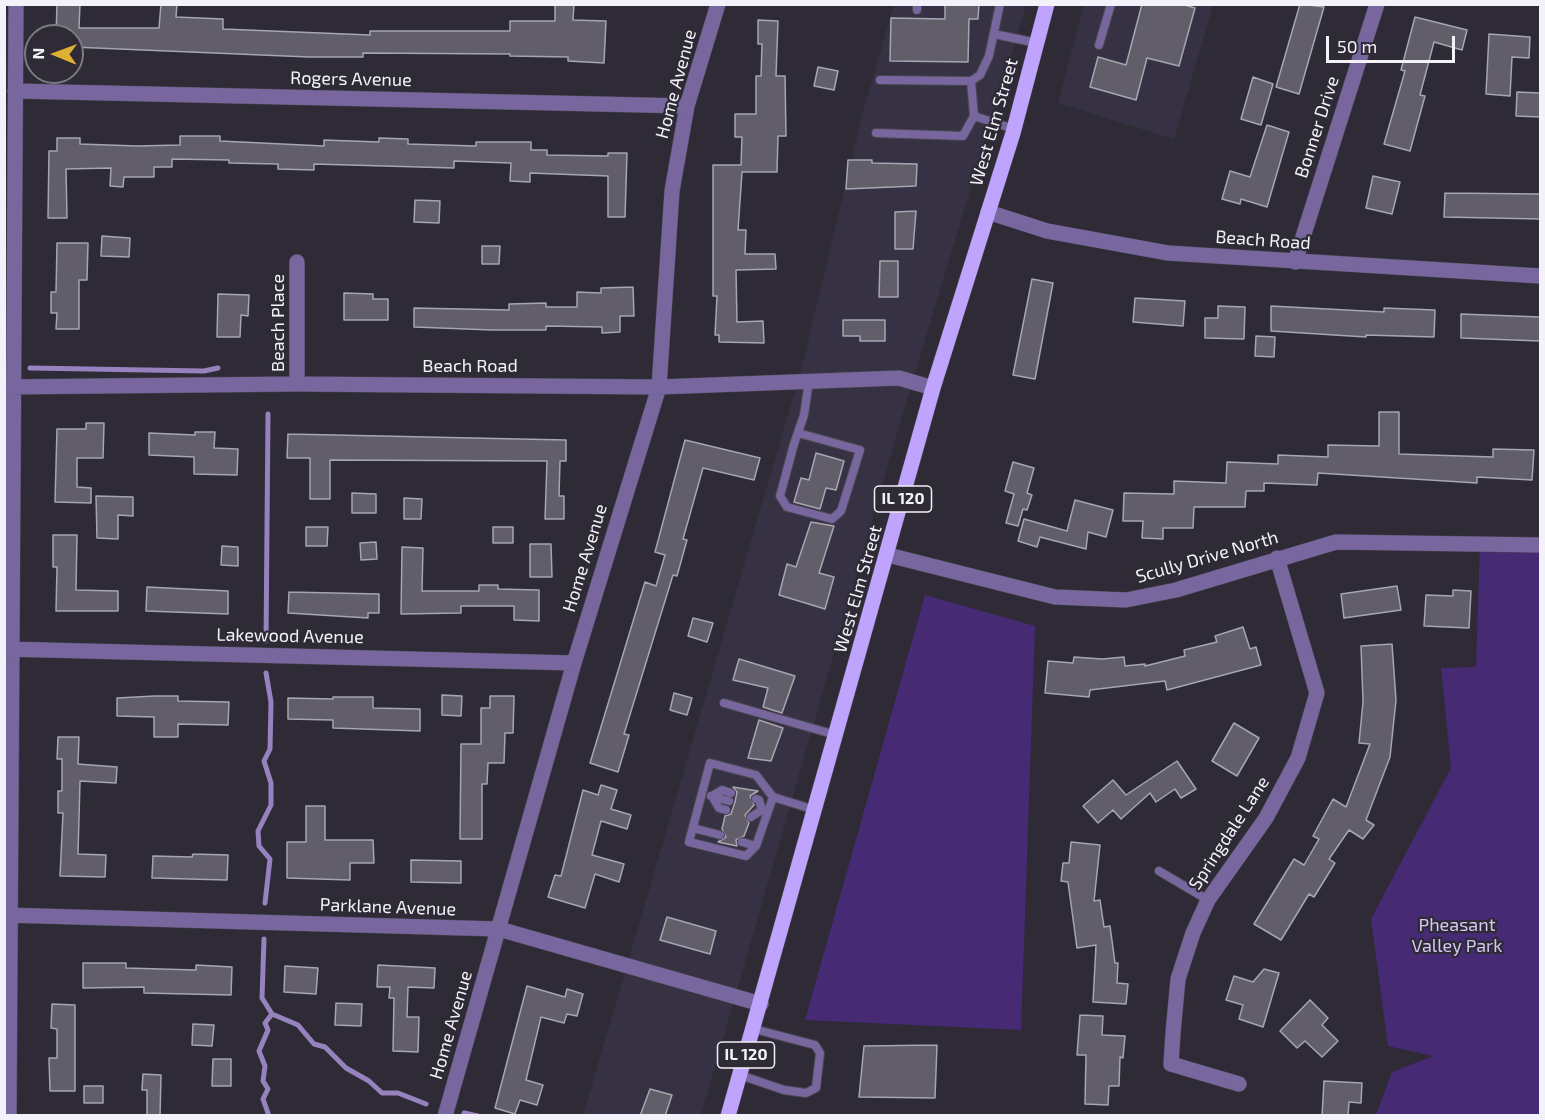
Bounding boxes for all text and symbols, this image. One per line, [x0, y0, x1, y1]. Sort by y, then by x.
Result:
north arrow [24, 24, 84, 84]
scale bar [1329, 24, 1458, 62]
street label: Home Avenue [651, 27, 701, 141]
text: 50 m [1337, 35, 1377, 57]
text: N [28, 48, 47, 60]
street label: West Elm Street [965, 56, 1023, 188]
street label: Rogers Avenue [290, 67, 412, 91]
street label: Bonner Drive [1290, 73, 1344, 181]
street label: Beach Road [1215, 226, 1311, 254]
street label: Beach Place [267, 274, 289, 372]
street label: Beach Road [422, 355, 518, 377]
road number: IL 120 [874, 486, 932, 512]
street label: Home Avenue [558, 501, 612, 615]
street label: West Elm Street [829, 523, 887, 655]
street label: Scully Drive North [1133, 526, 1281, 588]
street label: Lakewood Avenue [216, 624, 364, 648]
street label: Springdale Lane [1184, 772, 1274, 894]
street label: Parklane Avenue [319, 894, 457, 920]
park label: Pheasant Valley Park [1412, 914, 1502, 956]
street label: Home Avenue [425, 968, 477, 1082]
road number: IL 120 [718, 1042, 774, 1068]

